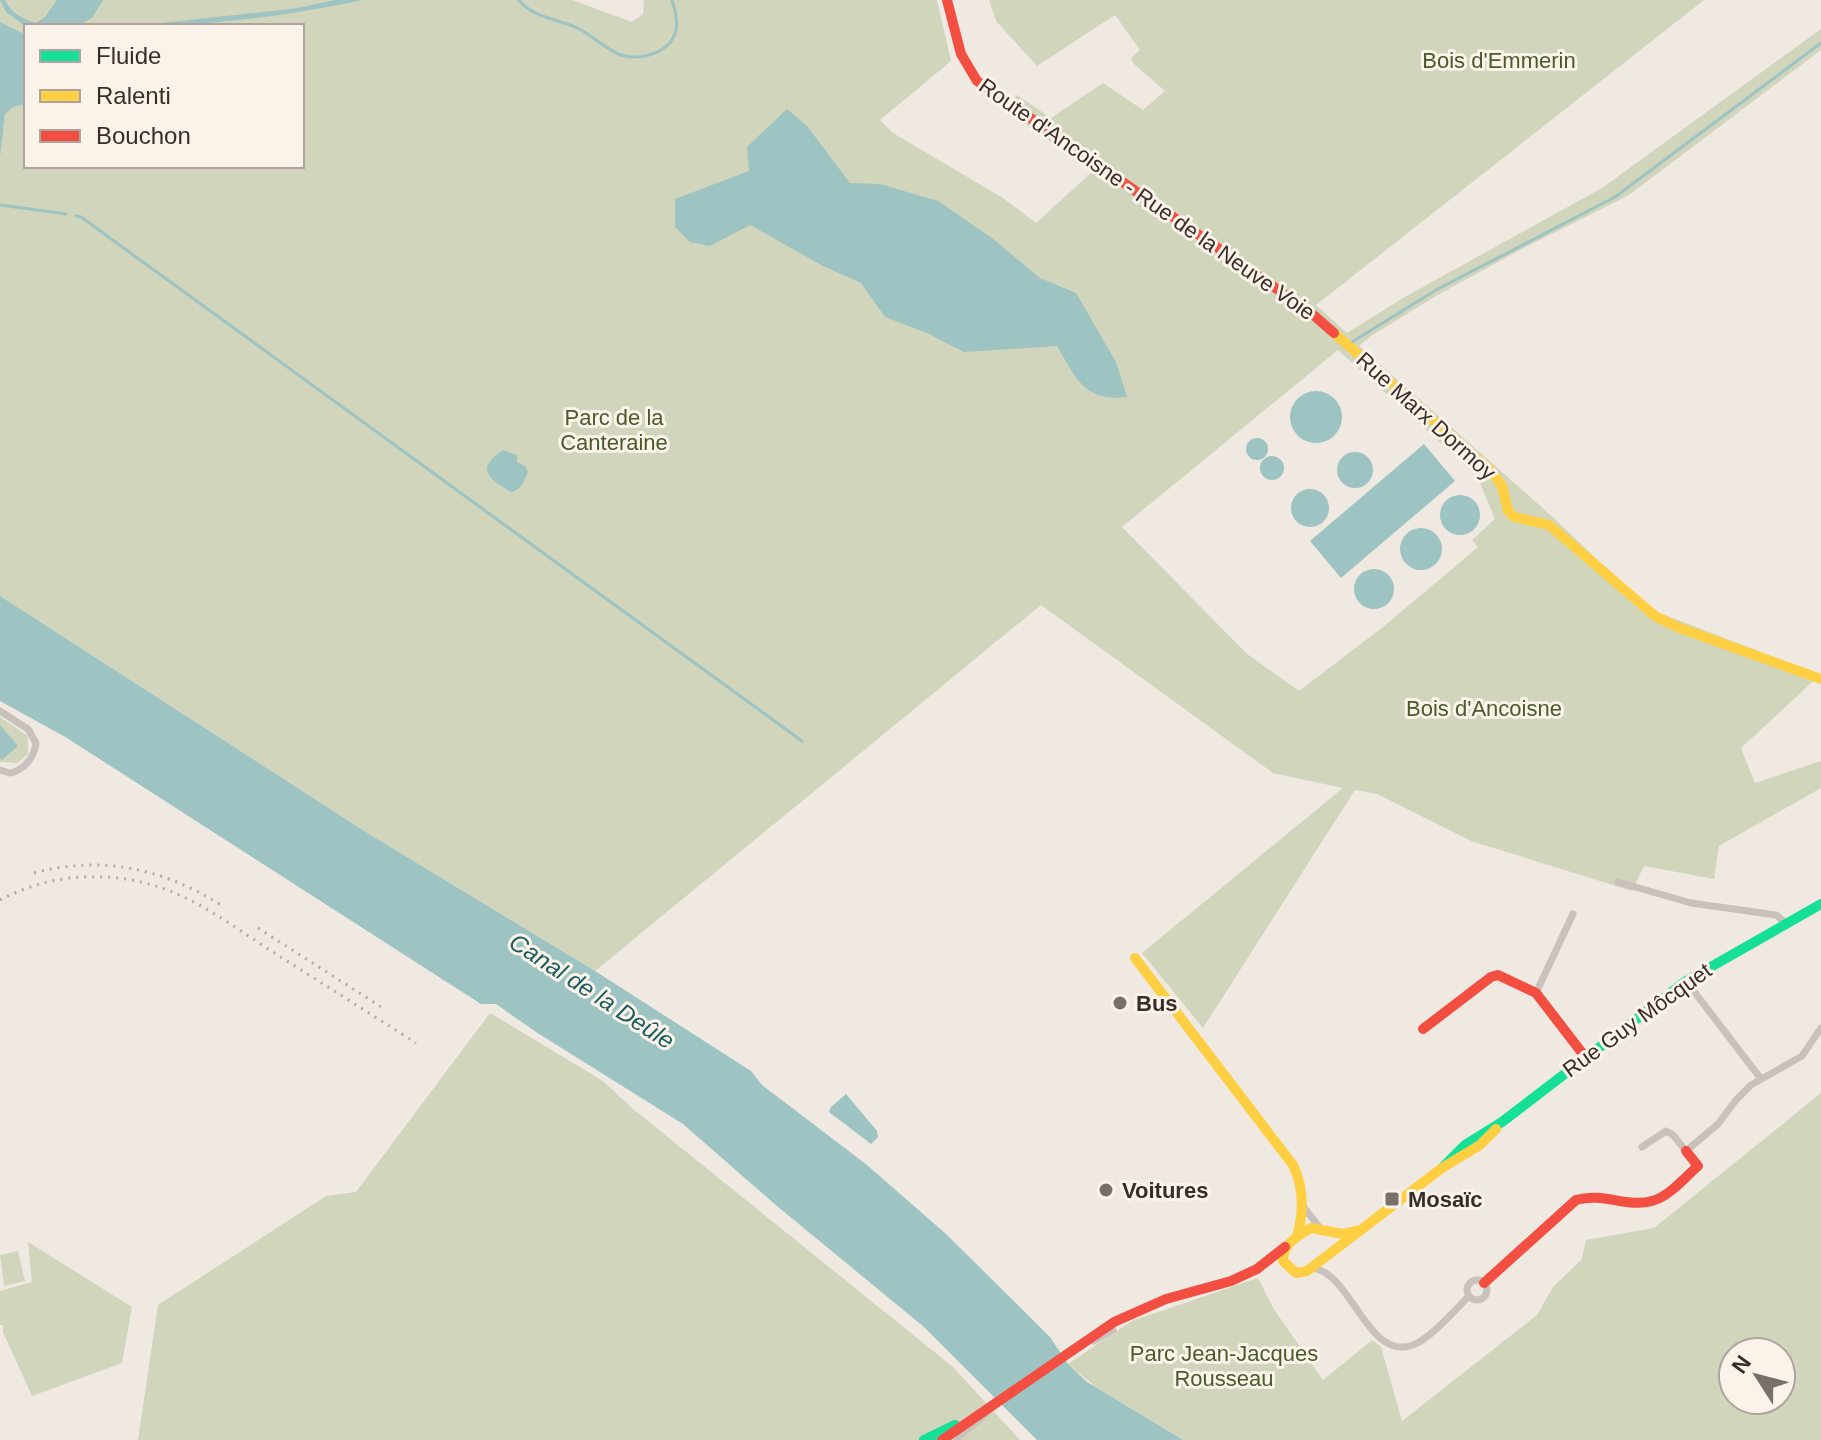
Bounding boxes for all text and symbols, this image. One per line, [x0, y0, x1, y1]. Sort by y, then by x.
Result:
legend [24, 24, 304, 168]
text: Fluide [96, 42, 161, 69]
park label: Bois d'Emmerin [1422, 48, 1576, 73]
street label: Route d'Ancoisne - Rue de la Neuve Voie [974, 73, 1320, 325]
text: Ralenti [96, 82, 171, 109]
text: Bouchon [96, 122, 191, 149]
street label: Rue Marx Dormoy [1351, 347, 1501, 485]
park label: Parc de la Canteraine [560, 405, 668, 455]
park label: Bois d'Ancoisne [1406, 696, 1562, 721]
water label: Canal de la Deûle [505, 928, 679, 1054]
street label: Rue Guy Môcquet [1558, 958, 1716, 1082]
place label: Bus [1136, 991, 1178, 1016]
marker: Bus [1111, 994, 1129, 1012]
place label: Voitures [1122, 1178, 1208, 1203]
marker: Voitures [1097, 1181, 1115, 1199]
place label: Mosaïc [1408, 1187, 1483, 1212]
marker: Mosaïc [1383, 1190, 1401, 1208]
north arrow [1717, 1336, 1797, 1416]
park label: Parc Jean-Jacques Rousseau [1130, 1341, 1318, 1391]
text: N [1726, 1351, 1756, 1378]

